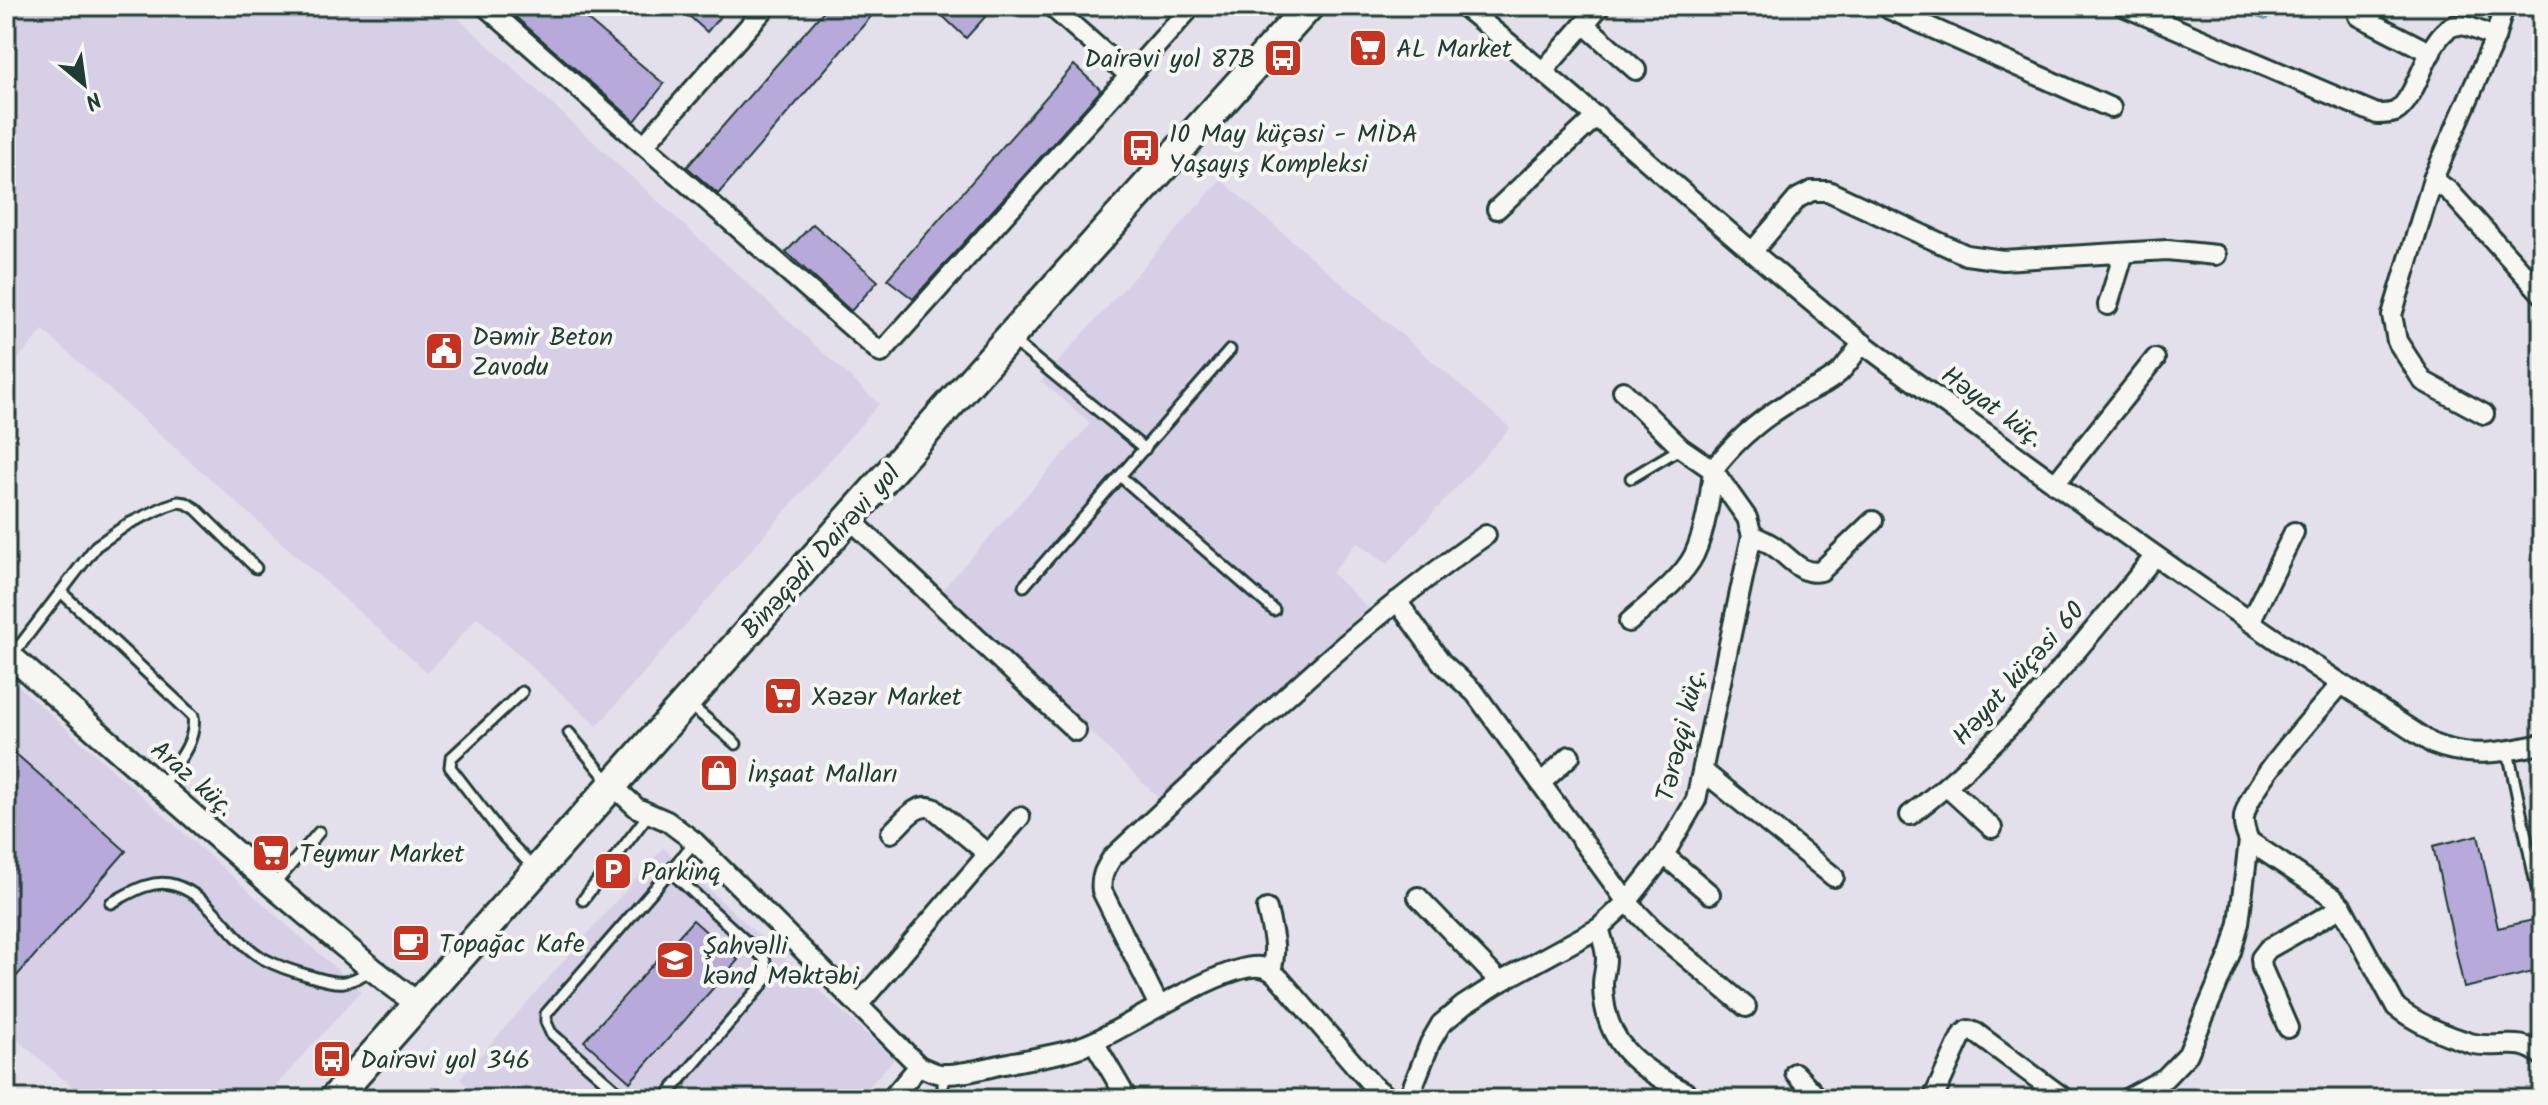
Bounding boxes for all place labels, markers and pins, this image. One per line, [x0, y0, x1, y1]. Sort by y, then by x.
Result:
supermarket icon: AL Market [1347, 27, 1389, 69]
place label: AL Market [1396, 29, 1513, 71]
bus stop icon: Dairəvi yol 87B [1262, 37, 1304, 79]
place label: Dairəvi yol 87B [1084, 39, 1255, 81]
place label: 10 May küçəsi - MİDA Yaşayış Kompleksi [1169, 114, 1418, 186]
bus stop icon: 10 May küçəsi - MİDA Yaşayış Kompleksi [1120, 127, 1162, 169]
place label: Dəmir Beton Zavodu [472, 317, 613, 389]
public building icon: Dəmir Beton Zavodu [423, 330, 465, 372]
supermarket icon: Xəzər Market [762, 675, 804, 717]
place label: Xəzər Market [811, 677, 963, 719]
shop icon: İnşaat Malları [698, 752, 740, 794]
place label: İnşaat Malları [747, 754, 898, 796]
supermarket icon: Teymur Market [250, 832, 292, 874]
place label: Teymur Market [299, 834, 465, 876]
parking icon: Parkinq [592, 850, 634, 892]
place label: Parkinq [641, 852, 720, 894]
cafe icon: Topağac Kafe [390, 922, 432, 964]
place label: Topağac Kafe [439, 924, 585, 966]
place label: Şahvəlli kənd Məktəbi [703, 926, 860, 998]
school or university icon: Şahvəlli kənd Məktəbi [654, 939, 696, 981]
bus stop icon: Dairəvi yol 346 [311, 1038, 353, 1080]
place label: Dairəvi yol 346 [360, 1040, 530, 1082]

